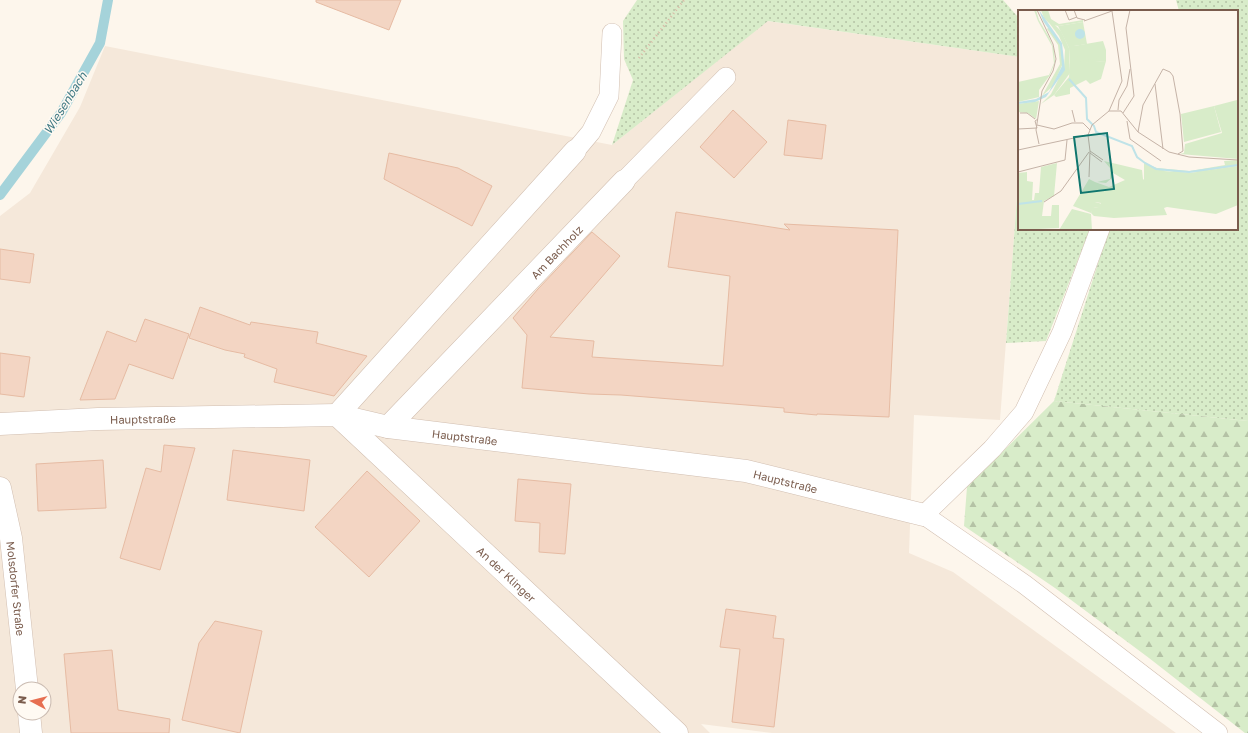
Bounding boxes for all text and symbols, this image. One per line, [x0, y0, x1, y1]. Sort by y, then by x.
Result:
inset map [1018, 10, 1238, 230]
water label: Wiesenbach [40, 69, 90, 137]
street label: Am Bachholz [528, 222, 585, 281]
street label: Hauptstraße [110, 411, 176, 425]
street label: Hauptstraße [431, 426, 498, 447]
street label: Hauptstraße [752, 467, 819, 495]
street label: Molsdorfer Straße [5, 541, 28, 636]
street label: An der Klinger [475, 543, 539, 605]
north arrow [12, 681, 52, 721]
text: N [15, 695, 29, 705]

